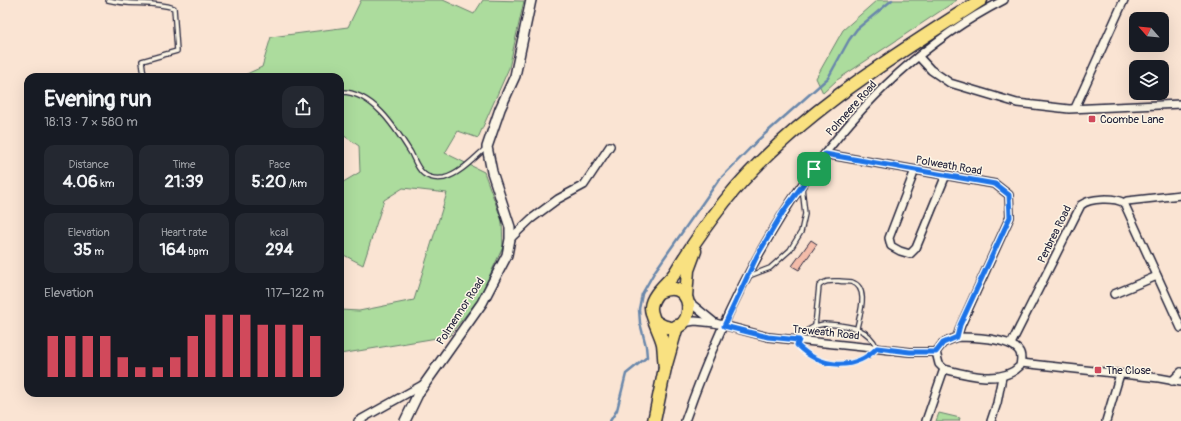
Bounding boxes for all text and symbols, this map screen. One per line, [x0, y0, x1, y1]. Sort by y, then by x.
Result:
north arrow [1129, 12, 1169, 52]
map controls [1129, 12, 1169, 100]
button: layers [1129, 60, 1169, 100]
street label: Polmeere Road [823, 78, 879, 139]
text: Evening run [44, 85, 152, 113]
button: share [282, 86, 324, 128]
place label: Coombe Lane [1100, 113, 1164, 126]
text: 18:13 · 7 × 580 m [44, 114, 138, 130]
marker: Coombe Lane [1087, 114, 1097, 124]
pin [797, 152, 831, 186]
street label: Polweath Road [915, 153, 983, 178]
text: Distance [69, 158, 109, 171]
text: Time [172, 158, 195, 171]
text: Pace [268, 158, 290, 171]
icon: arrive [803, 158, 825, 180]
text: 4.06 [63, 171, 98, 192]
text: 21:39 [165, 171, 203, 192]
text: 5:20 [252, 171, 286, 192]
text: km [98, 177, 115, 190]
text: /km [286, 177, 307, 190]
street label: Penbrea Road [1035, 203, 1074, 265]
text: Elevation [68, 226, 110, 239]
text: Heart rate [161, 226, 207, 239]
text: kcal [270, 226, 288, 239]
text: 35 [73, 239, 92, 260]
text: 164 [159, 239, 186, 260]
text: 294 [265, 239, 293, 260]
text: m [92, 245, 104, 258]
text: bpm [186, 245, 209, 258]
street label: Polmennor Road [434, 275, 487, 347]
text: Elevation [44, 285, 94, 301]
text: 117–122 m [265, 285, 324, 301]
street label: Treweath Road [792, 323, 860, 342]
place label: The Close [1106, 364, 1151, 377]
marker: The Close [1093, 365, 1103, 375]

